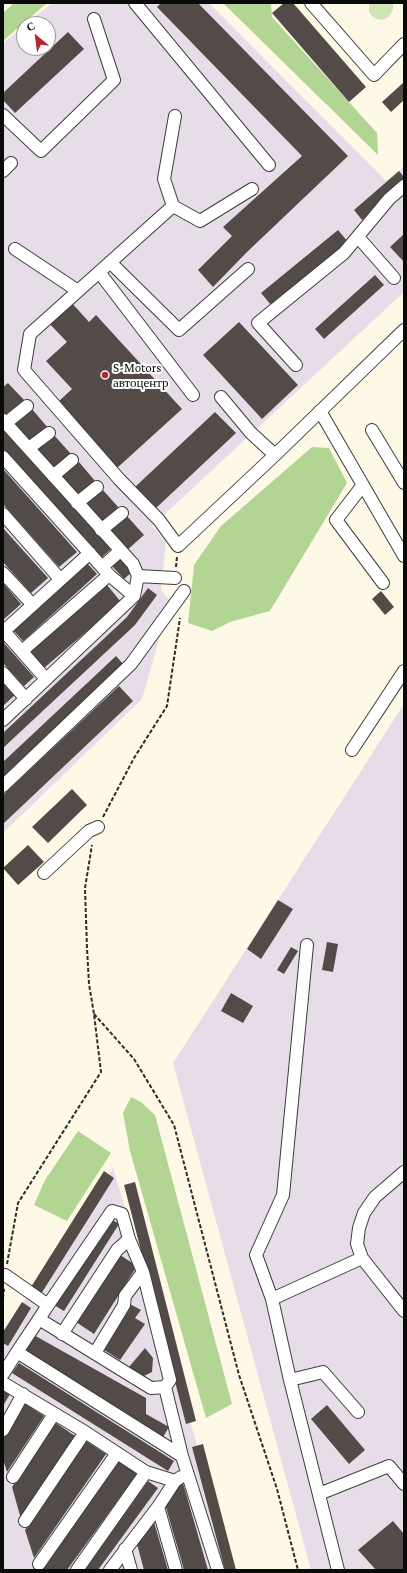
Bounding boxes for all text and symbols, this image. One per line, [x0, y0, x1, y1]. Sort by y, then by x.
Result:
north arrow [16, 16, 56, 56]
text: С [24, 19, 37, 34]
place label: S-Motors автоцентр [113, 360, 169, 391]
marker: S-Motors автоцентр [100, 370, 110, 380]

